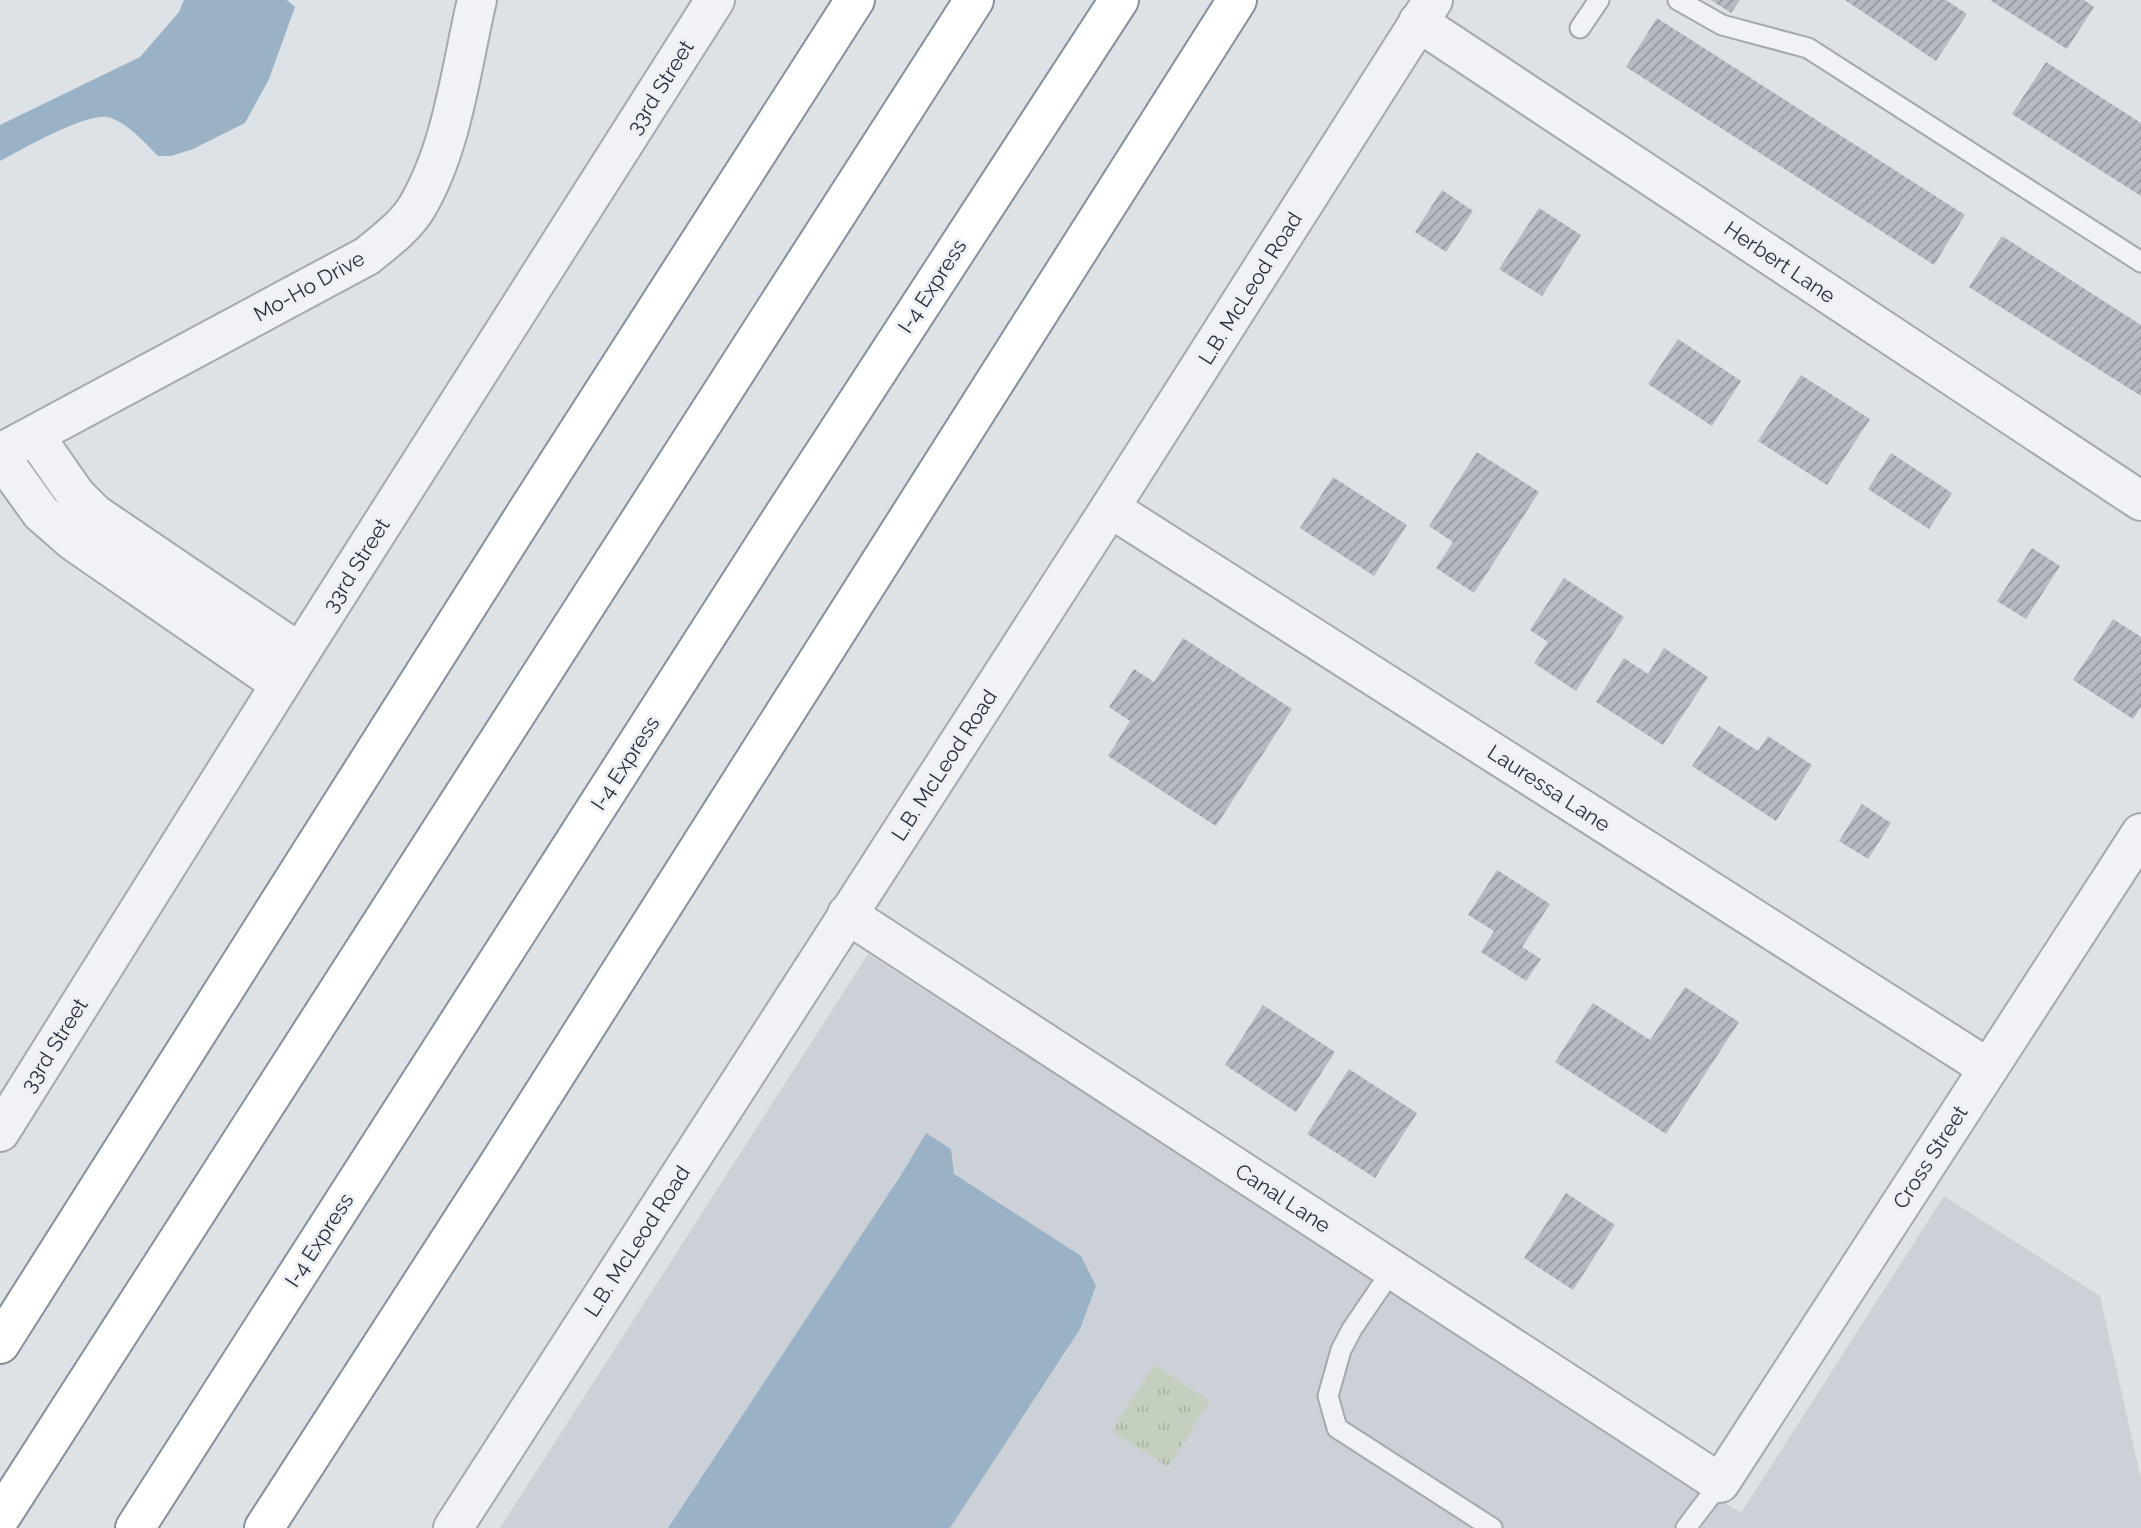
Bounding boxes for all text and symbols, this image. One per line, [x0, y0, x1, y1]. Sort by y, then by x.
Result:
street label: 33rd Street [621, 35, 699, 139]
street label: L.B. McLeod Road [1193, 207, 1307, 369]
street label: Herbert Lane [1720, 216, 1840, 308]
street label: I-4 Express [892, 234, 972, 338]
street label: Mo-Ho Drive [249, 245, 369, 327]
street label: 33rd Street [317, 513, 395, 617]
street label: L.B. McLeod Road [886, 685, 1002, 845]
street label: I-4 Express [585, 711, 665, 815]
street label: Lauressa Lane [1483, 739, 1615, 837]
street label: 33rd Street [15, 993, 93, 1097]
street label: Cross Street [1887, 1101, 1973, 1213]
street label: Canal Lane [1231, 1158, 1335, 1238]
street label: L.B. McLeod Road [579, 1161, 695, 1321]
street label: I-4 Express [279, 1188, 359, 1292]

